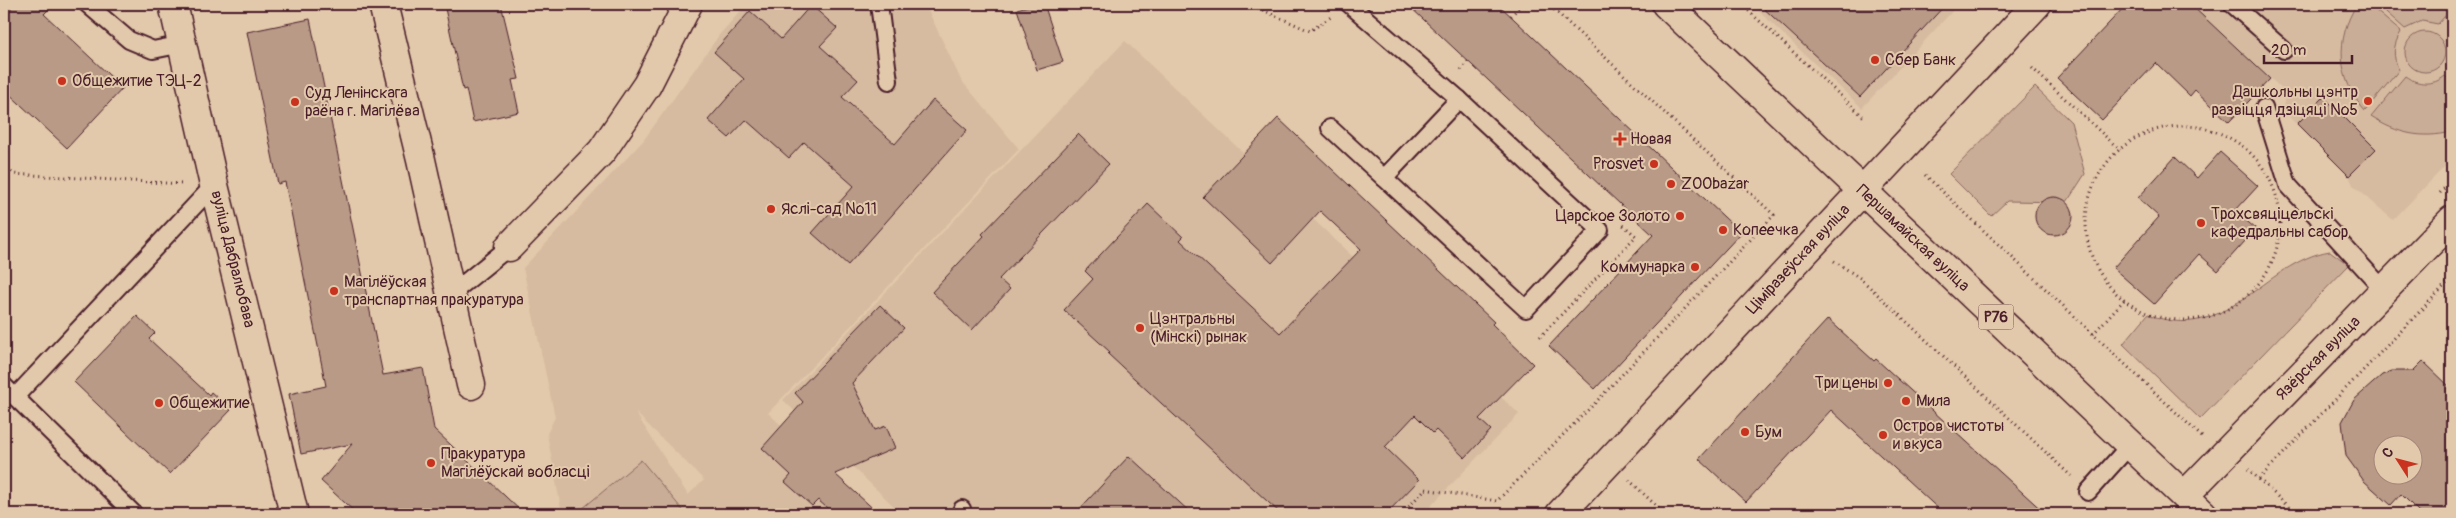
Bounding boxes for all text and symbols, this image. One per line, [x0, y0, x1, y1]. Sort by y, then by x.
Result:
scale bar [2264, 32, 2351, 64]
text: 20 m [2271, 41, 2306, 60]
place label: Сбер Банк [1885, 50, 1956, 70]
marker: Сбер Банк [1869, 54, 1881, 66]
place label: Общежитие ТЭЦ-2 [72, 71, 202, 91]
marker: Общежитие ТЭЦ-2 [56, 75, 68, 87]
place label: Дашкольны цэнтр развіцця дзіцяці №5 [2211, 82, 2358, 120]
place label: Суд Ленінскага раёна г. Магілёва [305, 83, 420, 121]
marker: Дашкольны цэнтр развіцця дзіцяці №5 [2362, 95, 2374, 107]
marker: Суд Ленінскага раёна г. Магілёва [289, 96, 301, 108]
place label: Новая [1630, 129, 1672, 149]
marker: Новая [1614, 133, 1626, 145]
place label: Prosvet [1593, 154, 1645, 174]
marker: Prosvet [1648, 158, 1660, 170]
place label: ZOObazar [1681, 174, 1749, 194]
marker: ZOObazar [1665, 178, 1677, 190]
street label: Першамайская вуліца [1852, 180, 1974, 296]
street label: вуліца Дабралюбава [206, 188, 260, 330]
place label: Яслі-сад №11 [781, 199, 877, 219]
street label: Ціміразеўская вуліца [1742, 200, 1854, 318]
marker: Яслі-сад №11 [765, 203, 777, 215]
place label: Трохсвяціцельскі кафедральны сабор [2211, 204, 2348, 242]
place label: Царское Золото [1556, 206, 1670, 226]
marker: Царское Золото [1674, 210, 1686, 222]
marker: Трохсвяціцельскі кафедральны сабор [2195, 217, 2207, 229]
place label: Копеечка [1733, 220, 1799, 240]
marker: Копеечка [1717, 224, 1729, 236]
place label: Коммунарка [1601, 257, 1685, 277]
marker: Коммунарка [1689, 261, 1701, 273]
place label: Магілёўская транспартная пракуратура [344, 272, 524, 310]
marker: Магілёўская транспартная пракуратура [328, 285, 340, 297]
road number: Р76 [1978, 304, 2014, 330]
place label: Цэнтральны (Мінскі) рынак [1150, 309, 1247, 347]
street label: Язёрская вуліца [2272, 312, 2364, 404]
marker: Цэнтральны (Мінскі) рынак [1134, 322, 1146, 334]
place label: Три цены [1815, 373, 1878, 393]
marker: Три цены [1882, 377, 1894, 389]
place label: Мила [1916, 391, 1951, 411]
place label: Общежитие [169, 393, 250, 413]
marker: Мила [1900, 395, 1912, 407]
marker: Общежитие [153, 397, 165, 409]
place label: Остров чистоты и вкуса [1893, 416, 2004, 454]
place label: Бум [1755, 422, 1782, 442]
marker: Бум [1739, 426, 1751, 438]
marker: Остров чистоты и вкуса [1877, 429, 1889, 441]
north arrow [2374, 436, 2424, 486]
place label: Пракуратура Магілёўскай вобласці [441, 444, 590, 482]
text: С [2378, 444, 2398, 461]
marker: Пракуратура Магілёўскай вобласці [425, 457, 437, 469]

